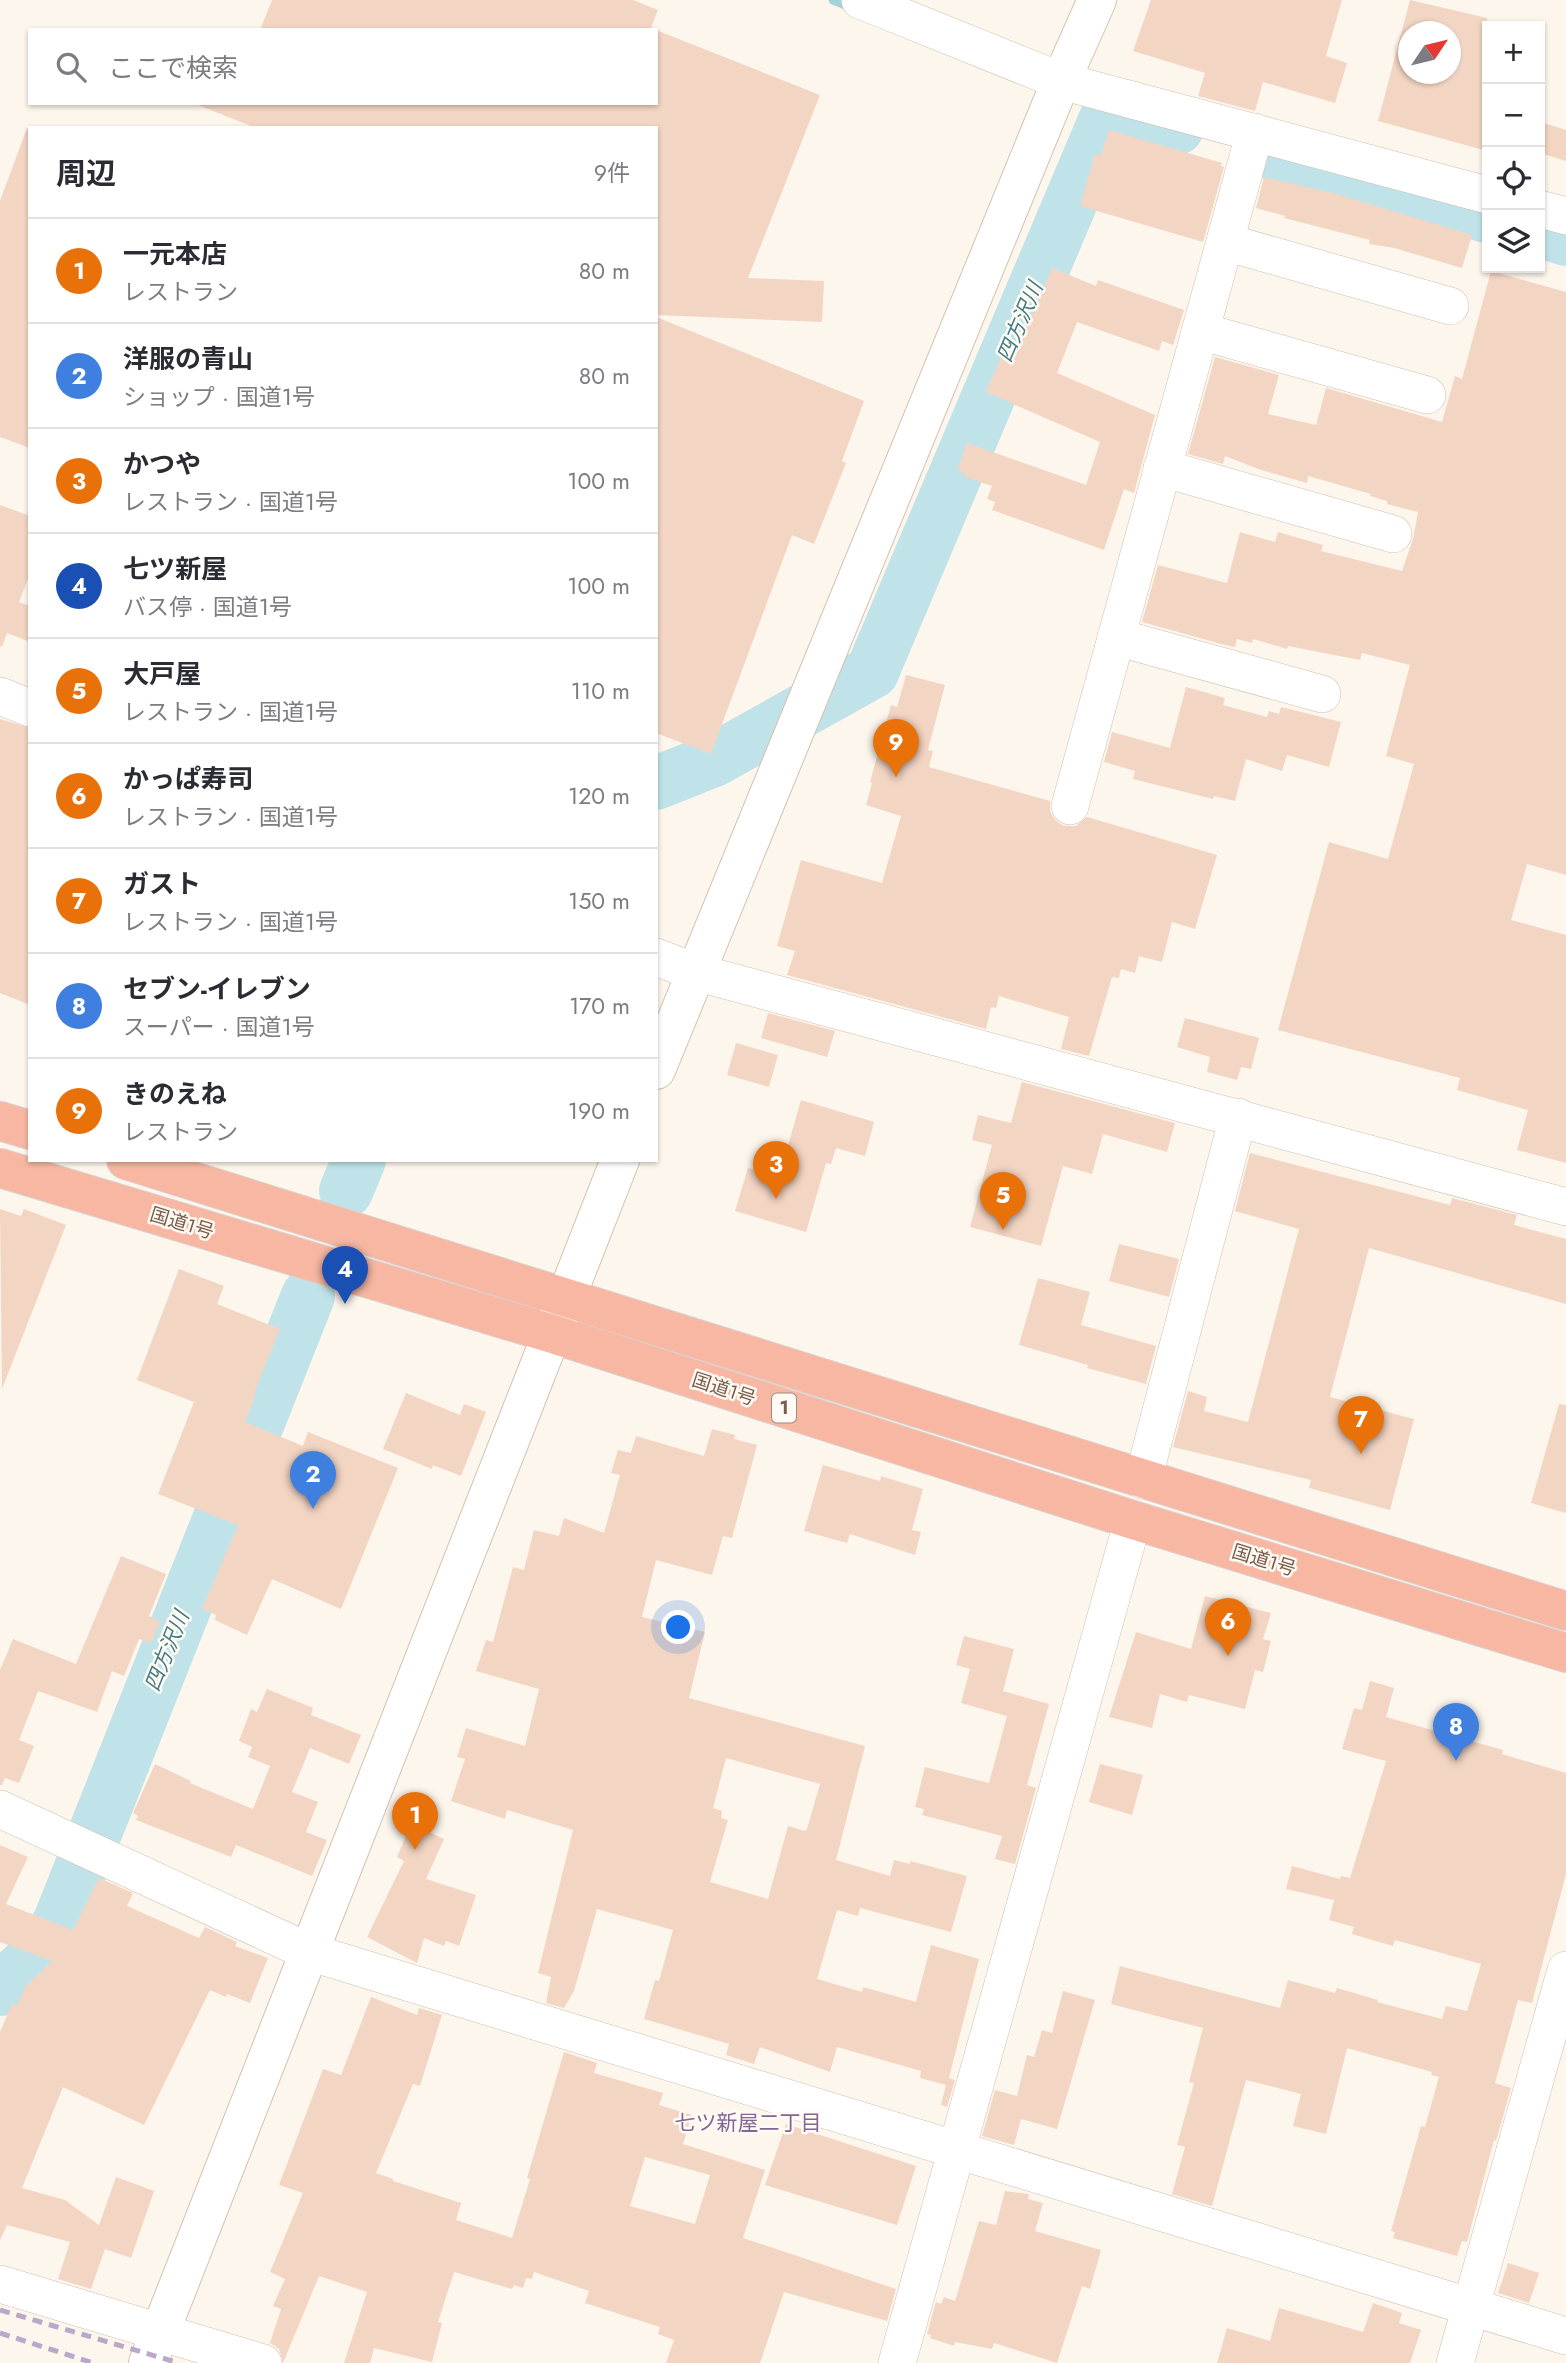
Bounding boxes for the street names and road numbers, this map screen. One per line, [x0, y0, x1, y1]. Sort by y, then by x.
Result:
street label: 国道1号 [147, 1201, 217, 1245]
street label: 国道1号 [689, 1366, 759, 1412]
road number: 1 [772, 1394, 796, 1422]
street label: 国道1号 [1229, 1538, 1299, 1582]

